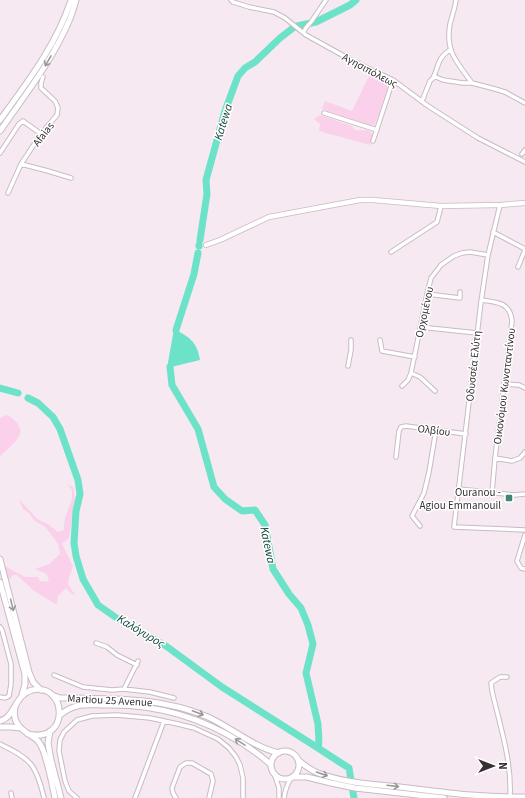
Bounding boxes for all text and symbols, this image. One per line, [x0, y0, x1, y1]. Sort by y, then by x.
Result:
street label: Αγησιπόλεως [339, 50, 400, 91]
one-way arrow [44, 54, 52, 66]
water label: Katewa [210, 101, 237, 142]
street label: Afaias [29, 119, 58, 150]
street label: Ορχομένου [412, 285, 437, 339]
street label: Οικονόμου Κωνσταντίνου [490, 327, 519, 445]
street label: Οδυσσέα Ελύτη [462, 330, 485, 402]
street label: Ολβίου [417, 421, 451, 440]
place label: Ouranou - Agiou Emmanouil [420, 485, 501, 513]
marker: Ouranou - Agiou Emmanouil [504, 493, 514, 503]
water label: Katewa [255, 525, 280, 566]
one-way arrow [9, 598, 16, 611]
water label: Καλόγυρος [114, 611, 169, 653]
street label: Martiou 25 Avenue [67, 691, 153, 710]
one-way arrow [191, 710, 203, 718]
one-way arrow [235, 738, 246, 746]
north arrow [473, 746, 513, 786]
text: N [495, 762, 510, 770]
one-way arrow [315, 771, 328, 778]
one-way arrow [386, 783, 399, 790]

